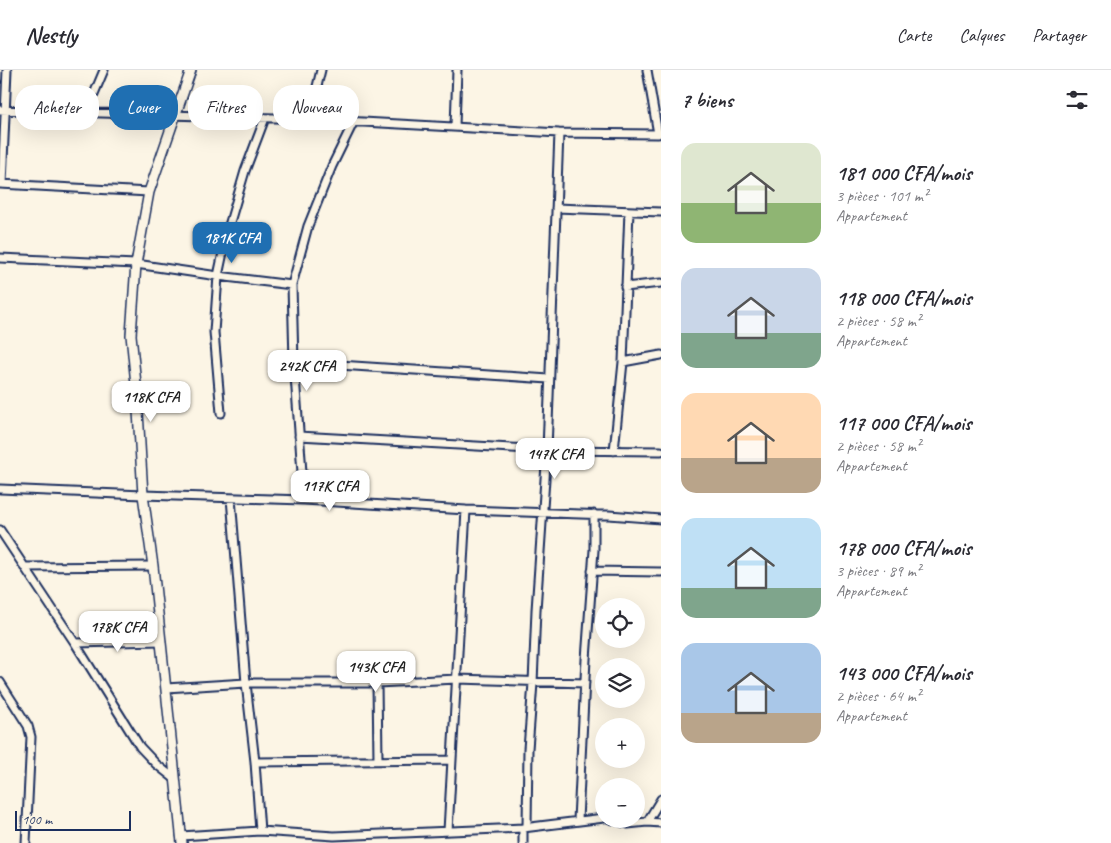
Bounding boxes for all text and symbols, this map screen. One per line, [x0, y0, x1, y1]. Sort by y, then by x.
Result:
text: Nestly [25, 20, 77, 50]
text: Carte [897, 24, 931, 46]
text: Calques [959, 24, 1004, 46]
text: Partager [1032, 24, 1086, 46]
chip: Acheter [15, 85, 99, 130]
chip: Louer [109, 85, 178, 130]
chip: Filtres [188, 85, 263, 130]
chip: Nouveau [273, 85, 359, 130]
icon: filters [1063, 86, 1091, 114]
text: 7 biens [681, 87, 733, 113]
text: 181 000 CFA/mois [836, 160, 972, 186]
icon: home [721, 163, 781, 223]
text: 3 pièces · 101 m² [836, 186, 928, 206]
text: Appartement [836, 206, 907, 226]
pin: 181K CFA [180, 222, 284, 264]
text: 181K CFA [204, 228, 260, 248]
text: 118 000 CFA/mois [836, 285, 972, 311]
icon: home [721, 288, 781, 348]
text: 2 pièces · 58 m² [836, 311, 921, 331]
text: Appartement [836, 331, 907, 351]
pin: 242K CFA [255, 350, 359, 392]
text: 242K CFA [279, 356, 335, 376]
pin: 118K CFA [99, 380, 203, 423]
text: 118K CFA [123, 387, 179, 407]
text: 117 000 CFA/mois [836, 410, 971, 436]
icon: home [721, 413, 781, 473]
text: 2 pièces · 58 m² [836, 436, 921, 456]
pin: 147K CFA [503, 438, 607, 480]
text: 147K CFA [527, 444, 583, 464]
text: Appartement [836, 456, 907, 476]
pin: 117K CFA [278, 470, 382, 512]
text: 117K CFA [302, 476, 358, 496]
text: 178 000 CFA/mois [836, 535, 971, 561]
icon: home [721, 538, 781, 598]
text: 3 pièces · 89 m² [836, 561, 921, 581]
text: Appartement [836, 581, 907, 601]
map controls [595, 598, 645, 828]
button: locate [595, 598, 645, 648]
pin: 178K CFA [66, 610, 170, 653]
text: 178K CFA [90, 617, 146, 637]
pin: 143K CFA [324, 650, 428, 693]
text: 143K CFA [348, 657, 404, 677]
button: layers [595, 658, 645, 708]
text: 143 000 CFA/mois [836, 660, 972, 686]
icon: home [721, 663, 781, 723]
text: 2 pièces · 64 m² [836, 686, 921, 706]
text: Appartement [836, 706, 907, 726]
button: + [595, 718, 645, 768]
button: − [595, 778, 645, 828]
scale bar [15, 808, 131, 831]
text: 100 m [22, 811, 52, 828]

